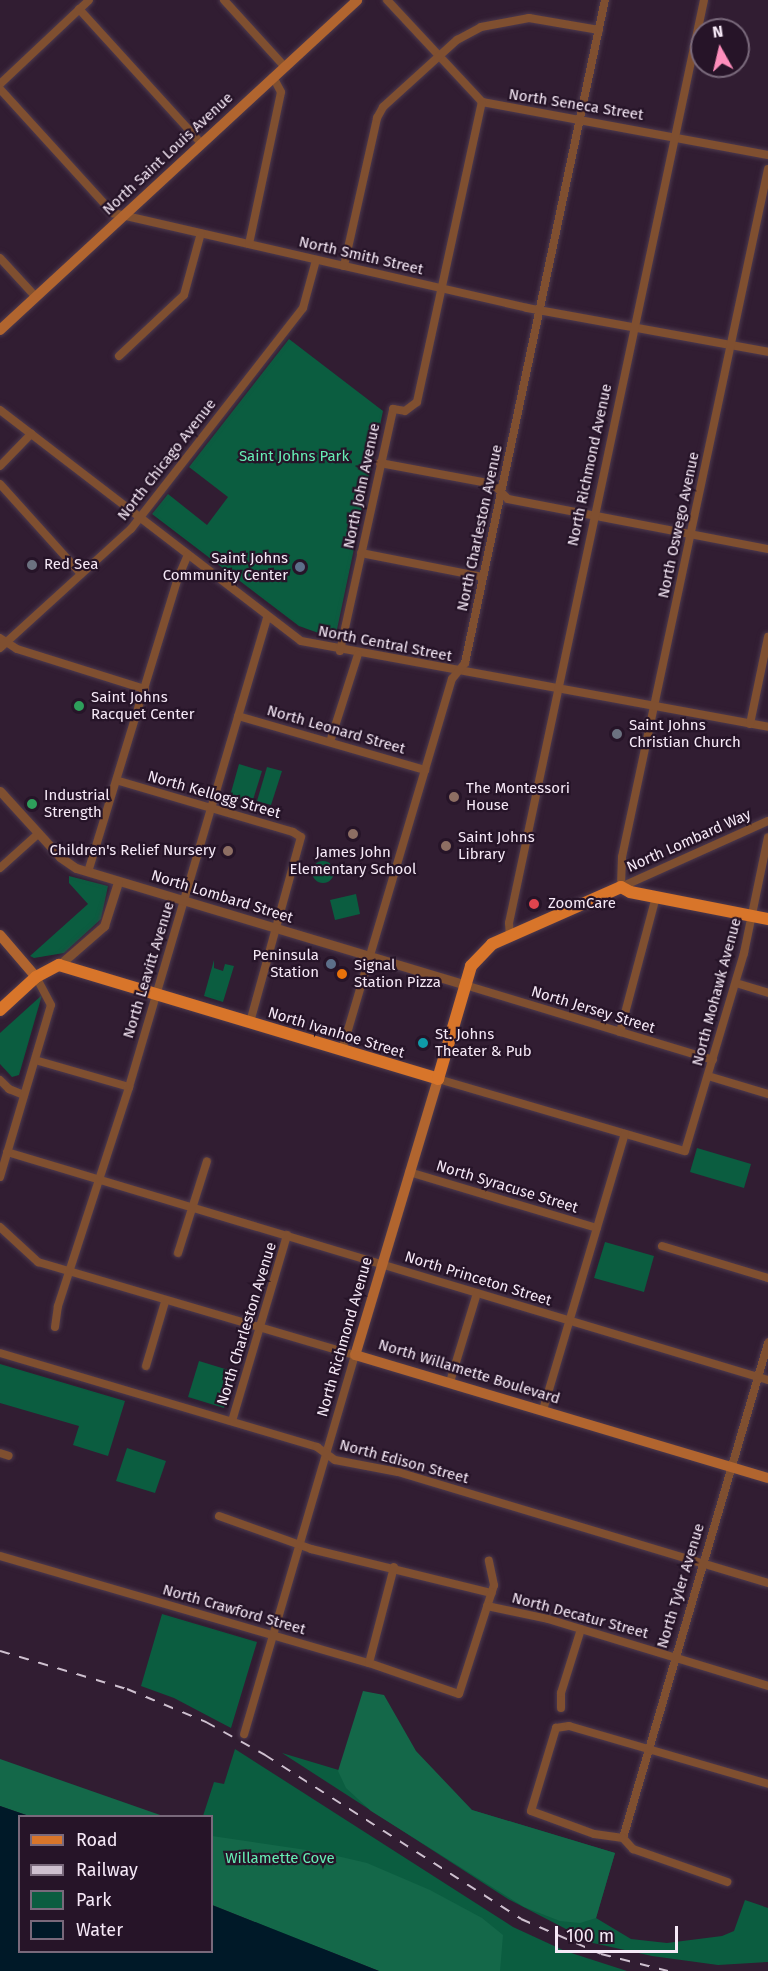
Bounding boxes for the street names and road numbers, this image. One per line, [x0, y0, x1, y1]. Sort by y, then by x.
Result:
street label: North Seneca Street [507, 85, 645, 125]
street label: North Saint Louis Avenue [99, 89, 237, 219]
street label: North Smith Street [297, 233, 425, 279]
street label: North Richmond Avenue [564, 382, 616, 548]
street label: North Chicago Avenue [114, 396, 220, 524]
street label: North John Avenue [340, 422, 384, 550]
street label: North Charleston Avenue [454, 443, 506, 613]
street label: North Oswego Avenue [655, 450, 703, 600]
street label: North Central Street [317, 622, 453, 666]
street label: North Leonard Street [265, 702, 407, 758]
street label: North Kellogg Street [145, 767, 283, 823]
street label: North Lombard Way [624, 805, 754, 877]
street label: North Lombard Street [149, 867, 295, 927]
street label: North Leavitt Avenue [120, 899, 178, 1041]
street label: North Mohawk Avenue [689, 916, 745, 1068]
street label: North Jersey Street [529, 983, 657, 1037]
street label: North Ivanhoe Street [266, 1004, 406, 1062]
street label: North Syracuse Street [434, 1157, 580, 1217]
street label: North Charleston Avenue [214, 1240, 280, 1408]
street label: North Princeton Street [402, 1248, 554, 1310]
street label: North Richmond Avenue [314, 1255, 376, 1419]
street label: North Willamette Boulevard [376, 1336, 562, 1408]
street label: North Edison Street [337, 1436, 471, 1488]
street label: North Tyler Avenue [653, 1521, 709, 1651]
street label: North Crawford Street [160, 1581, 308, 1639]
street label: North Decatur Street [510, 1589, 650, 1643]

